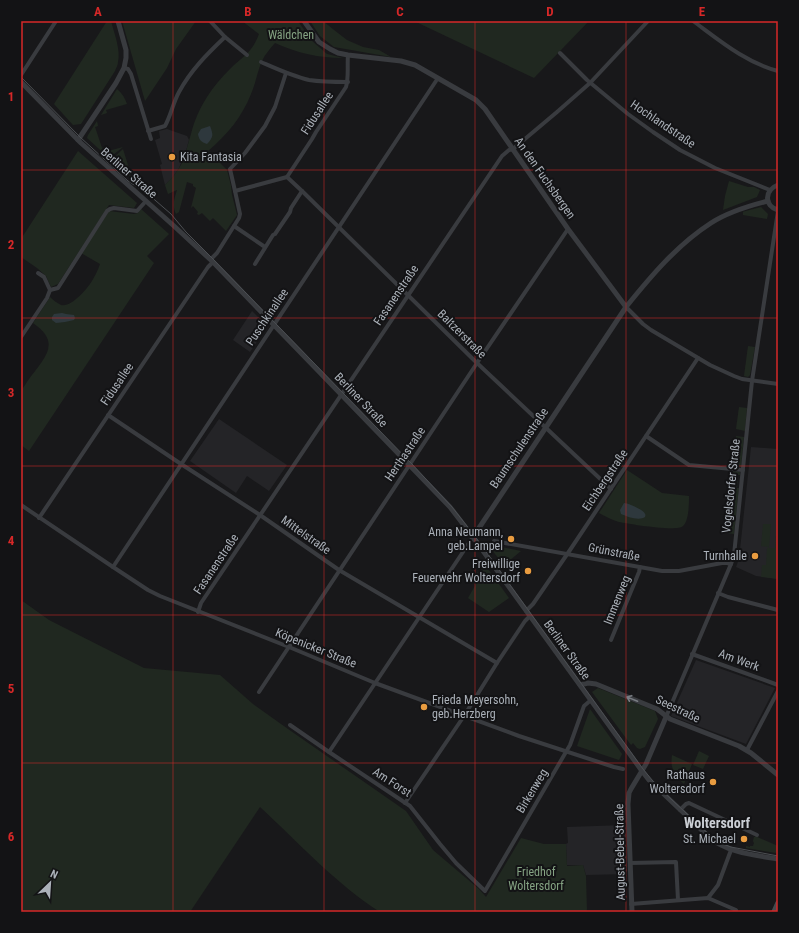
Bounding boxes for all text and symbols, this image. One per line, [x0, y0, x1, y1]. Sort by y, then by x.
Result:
text: A [94, 4, 102, 19]
text: B [244, 4, 252, 19]
text: C [396, 4, 404, 19]
text: D [546, 4, 554, 19]
text: E [699, 4, 706, 19]
park label: Wäldchen [268, 28, 314, 42]
text: 1 [8, 89, 14, 104]
street label: Fidusallee [298, 89, 336, 137]
street label: Hochlandstraße [628, 97, 698, 151]
street label: An den Fuchsbergen [512, 135, 578, 222]
street label: Berliner Straße [98, 145, 160, 201]
place label: Kita Fantasia [180, 150, 242, 164]
marker: Kita Fantasia [167, 152, 177, 162]
text: 2 [8, 237, 15, 252]
street label: Fasanenstraße [371, 262, 422, 328]
street label: Puschkinallee [243, 286, 291, 348]
street label: Baltzerstraße [435, 307, 490, 362]
street label: Fidusallee [98, 360, 137, 408]
street label: Berliner Straße [332, 370, 391, 430]
text: 3 [8, 385, 14, 400]
street label: Baumschulenstraße [487, 405, 551, 491]
street label: Herthastraße [382, 424, 428, 484]
street label: Vogelsdorfer Straße [719, 438, 743, 534]
street label: Eichbergstraße [579, 446, 631, 513]
street label: Mittelstraße [278, 513, 334, 557]
place label: Anna Neumann, geb.Lampel [428, 525, 503, 553]
street label: Fasanenstraße [191, 531, 242, 597]
text: 4 [8, 533, 15, 548]
marker: Anna Neumann, geb.Lampel [506, 534, 516, 544]
street label: Grünstraße [587, 540, 641, 564]
place label: Turnhalle [703, 549, 747, 563]
marker: Turnhalle [750, 551, 760, 561]
place label: Freiwillige Feuerwehr Woltersdorf [412, 557, 520, 585]
marker: Freiwillige Feuerwehr Woltersdorf [523, 566, 533, 576]
street label: Immenweg [601, 573, 633, 627]
street label: Berliner Straße [541, 618, 593, 683]
street label: Köpenicker Straße [273, 625, 359, 671]
street label: Am Werk [717, 646, 762, 674]
text: 5 [8, 681, 15, 696]
street label: Seestraße [654, 692, 703, 726]
place label: Frieda Meyersohn, geb.Herzberg [432, 693, 518, 721]
one-way arrow [626, 694, 638, 702]
marker: Frieda Meyersohn, geb.Herzberg [419, 702, 429, 712]
street label: Am Forst [370, 764, 414, 800]
street label: Birkenweg [513, 766, 551, 816]
place label: Rathaus Woltersdorf [649, 768, 705, 796]
marker: Rathaus Woltersdorf [708, 777, 718, 787]
street label: August-Bebel-Straße [612, 803, 628, 900]
district label: Woltersdorf [684, 815, 750, 831]
text: 6 [8, 829, 15, 844]
place label: St. Michael [683, 832, 736, 846]
marker: St. Michael [739, 834, 749, 844]
north arrow [30, 863, 70, 903]
park label: Friedhof Woltersdorf [508, 865, 564, 893]
text: N [48, 867, 60, 882]

